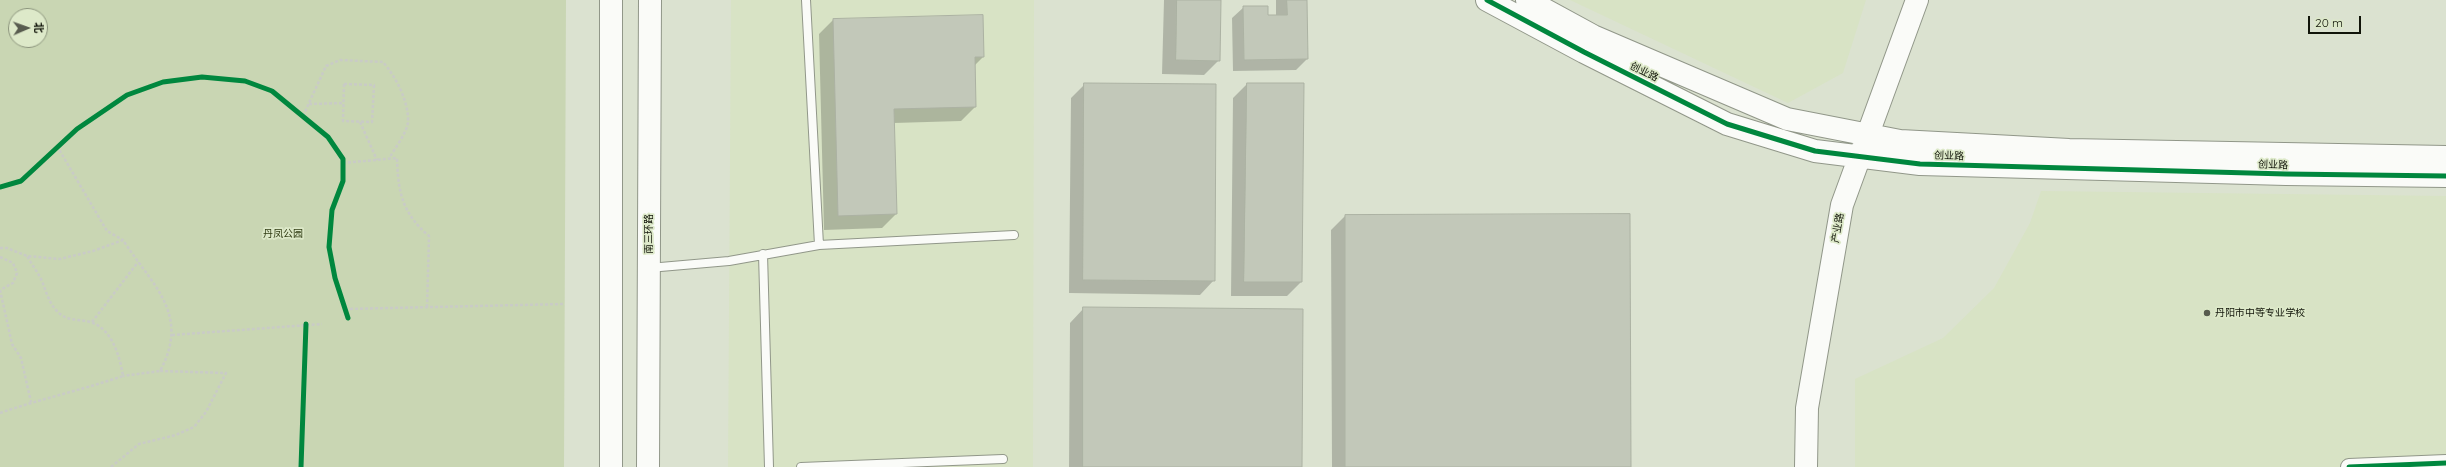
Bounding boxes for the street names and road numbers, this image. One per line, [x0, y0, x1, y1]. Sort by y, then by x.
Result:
street label: 创业路 [1628, 60, 1660, 84]
street label: 创业路 [1934, 149, 1964, 163]
street label: 创业路 [2258, 158, 2288, 172]
street label: 产业路 [1829, 212, 1847, 244]
street label: 南三环路 [643, 214, 655, 254]

